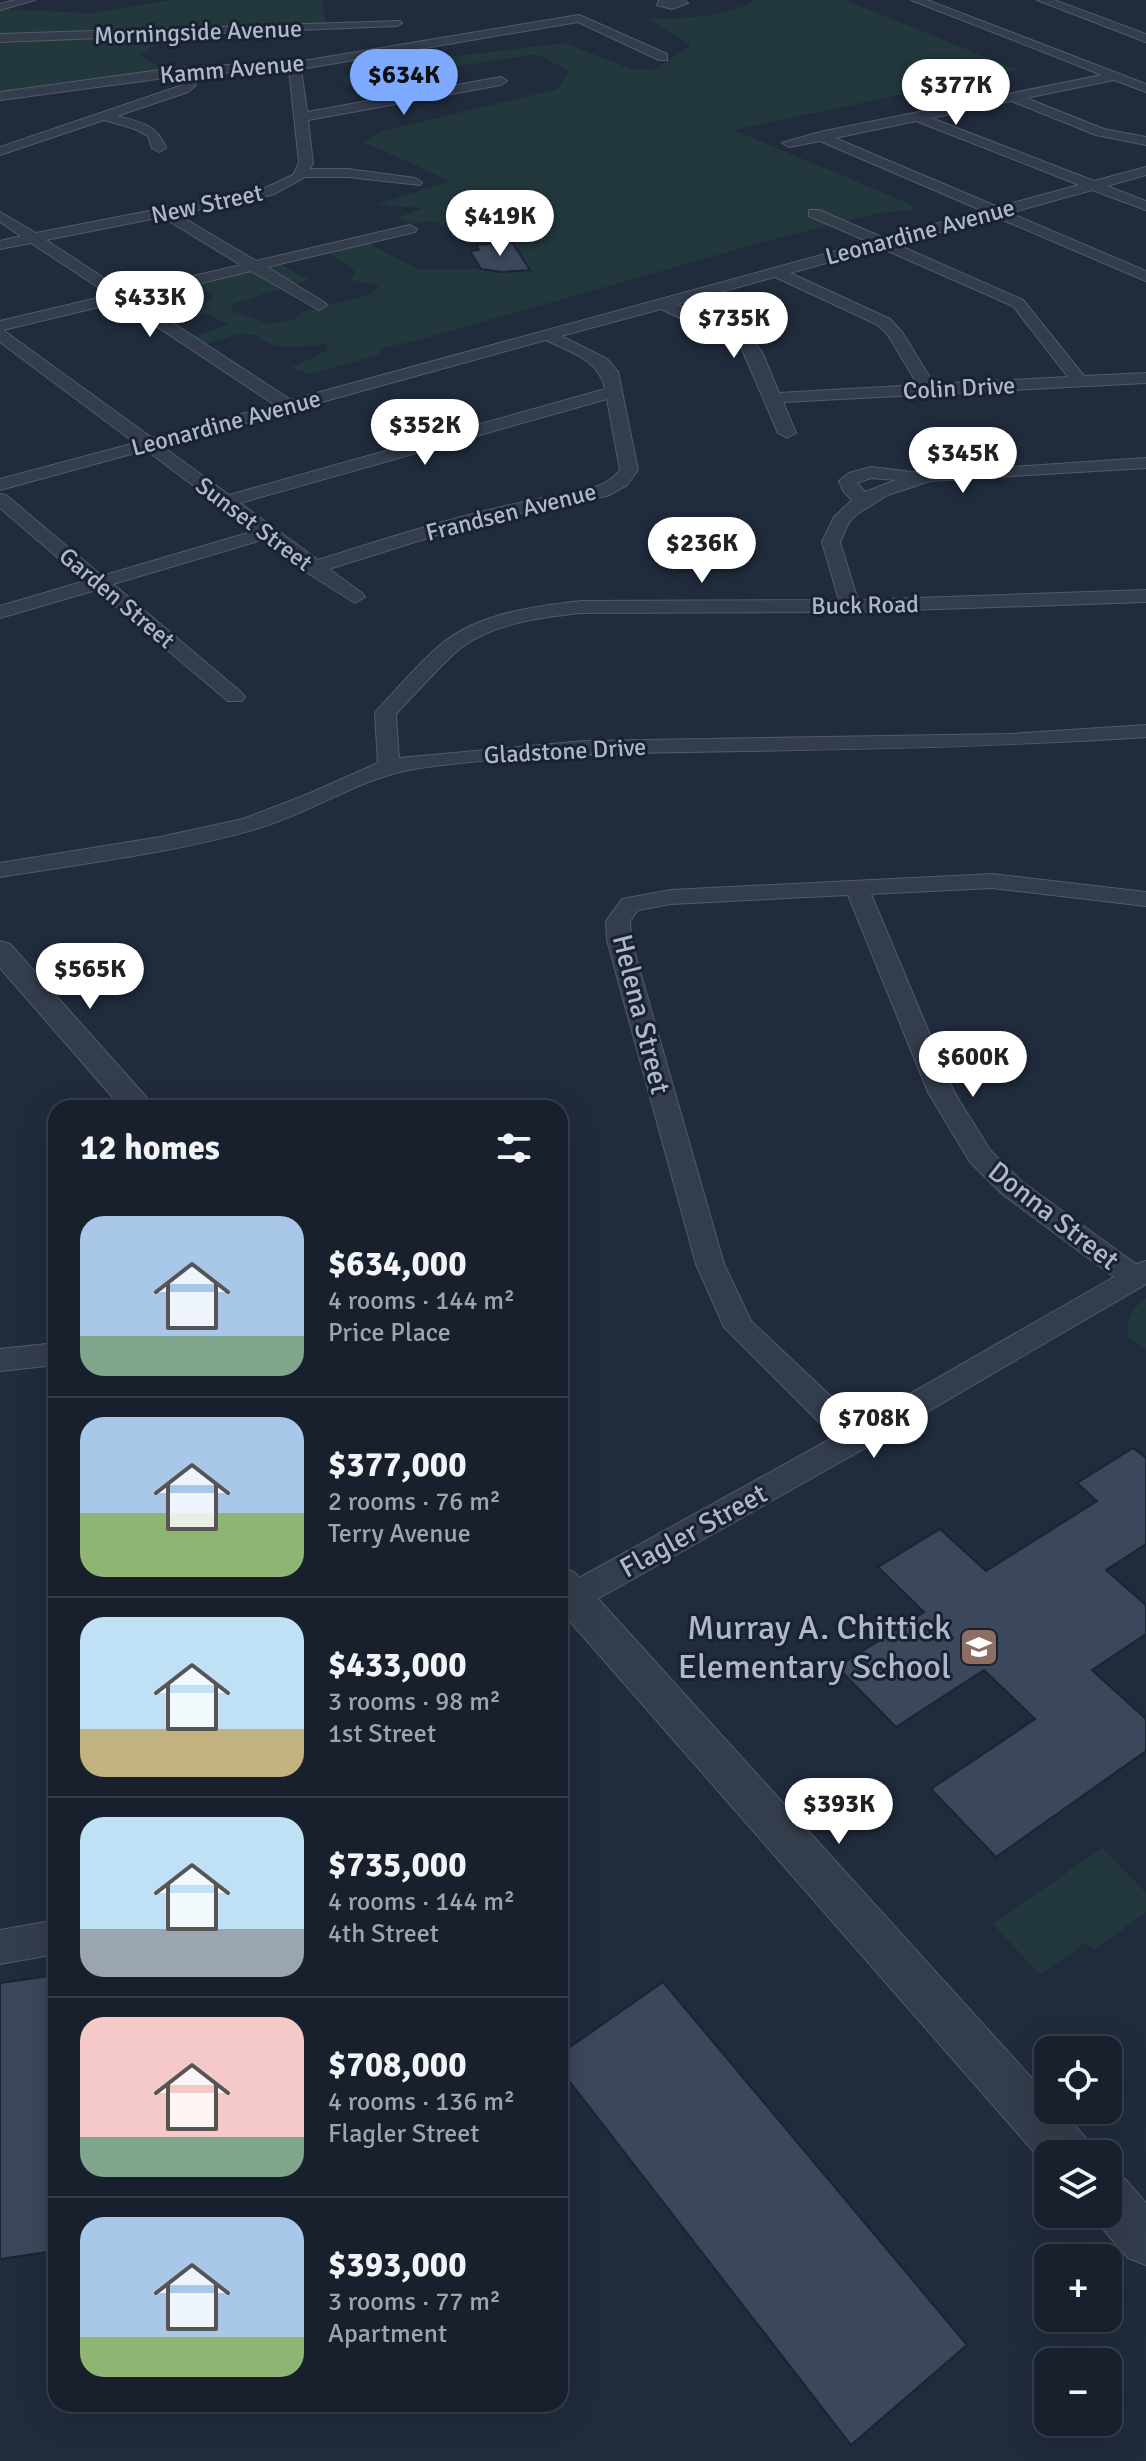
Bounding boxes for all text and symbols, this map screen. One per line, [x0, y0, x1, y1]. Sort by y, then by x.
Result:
street label: Morningside Avenue [93, 13, 303, 51]
street label: Kamm Avenue [158, 48, 306, 90]
pin: $634K [348, 49, 460, 117]
text: $634K [368, 59, 440, 91]
pin: $377K [900, 59, 1012, 127]
text: $377K [920, 69, 992, 101]
street label: New Street [149, 178, 265, 230]
pin: $419K [444, 190, 556, 258]
street label: Leonardine Avenue [822, 192, 1018, 272]
text: $419K [464, 200, 536, 232]
pin: $433K [94, 271, 206, 339]
text: $433K [114, 281, 186, 313]
pin: $735K [678, 292, 790, 360]
text: $735K [698, 302, 770, 334]
street label: Colin Drive [902, 370, 1016, 406]
street label: Leonardine Avenue [128, 383, 324, 463]
pin: $352K [369, 399, 481, 467]
text: $352K [389, 409, 461, 441]
pin: $345K [907, 427, 1019, 495]
text: $345K [927, 437, 999, 469]
street label: Sunset Street [190, 470, 318, 578]
street label: Frandsen Avenue [423, 476, 599, 548]
pin: $236K [646, 517, 758, 585]
text: $236K [666, 527, 738, 559]
street label: Garden Street [53, 541, 181, 655]
street label: Buck Road [811, 589, 919, 621]
street label: Gladstone Drive [483, 732, 647, 770]
street label: Helena Street [605, 931, 677, 1098]
pin: $565K [34, 943, 146, 1011]
text: $565K [54, 953, 126, 985]
pin: $600K [917, 1031, 1029, 1099]
text: $600K [937, 1041, 1009, 1073]
icon: filters [492, 1126, 536, 1170]
text: 12 homes [80, 1127, 220, 1169]
street label: Donna Street [981, 1154, 1126, 1278]
text: $634,000 [328, 1243, 467, 1285]
icon: home [144, 1248, 240, 1344]
text: 4 rooms · 144 m² [328, 1285, 515, 1317]
text: Price Place [328, 1317, 451, 1349]
pin: $708K [818, 1392, 930, 1460]
text: $708K [838, 1402, 910, 1434]
text: $377,000 [328, 1444, 467, 1486]
icon: home [144, 1449, 240, 1545]
street label: Flagler Street [614, 1476, 773, 1585]
text: 2 rooms · 76 m² [328, 1486, 501, 1518]
text: Terry Avenue [328, 1518, 471, 1550]
place label: Murray A. Chittick Elementary School [678, 1607, 951, 1688]
school or university icon: Murray A. Chittick Elementary School [958, 1626, 1000, 1668]
text: $433,000 [328, 1644, 467, 1686]
icon: home [144, 1649, 240, 1745]
text: 3 rooms · 98 m² [328, 1686, 501, 1718]
text: 1st Street [328, 1718, 436, 1750]
pin: $393K [783, 1778, 895, 1846]
text: $393K [803, 1788, 875, 1820]
text: $735,000 [328, 1844, 467, 1886]
icon: home [144, 1849, 240, 1945]
text: 4 rooms · 144 m² [328, 1886, 515, 1918]
text: 4th Street [328, 1918, 439, 1950]
map controls [1034, 2036, 1122, 2436]
button: locate [1034, 2036, 1122, 2124]
text: $708,000 [328, 2044, 467, 2086]
icon: home [144, 2049, 240, 2145]
text: 4 rooms · 136 m² [328, 2086, 515, 2118]
text: Flagler Street [328, 2118, 479, 2150]
button: layers [1034, 2140, 1122, 2228]
text: $393,000 [328, 2244, 467, 2286]
button: + [1034, 2244, 1122, 2332]
icon: home [144, 2249, 240, 2345]
text: 3 rooms · 77 m² [328, 2286, 501, 2318]
text: Apartment [328, 2318, 447, 2350]
button: − [1034, 2348, 1122, 2436]

